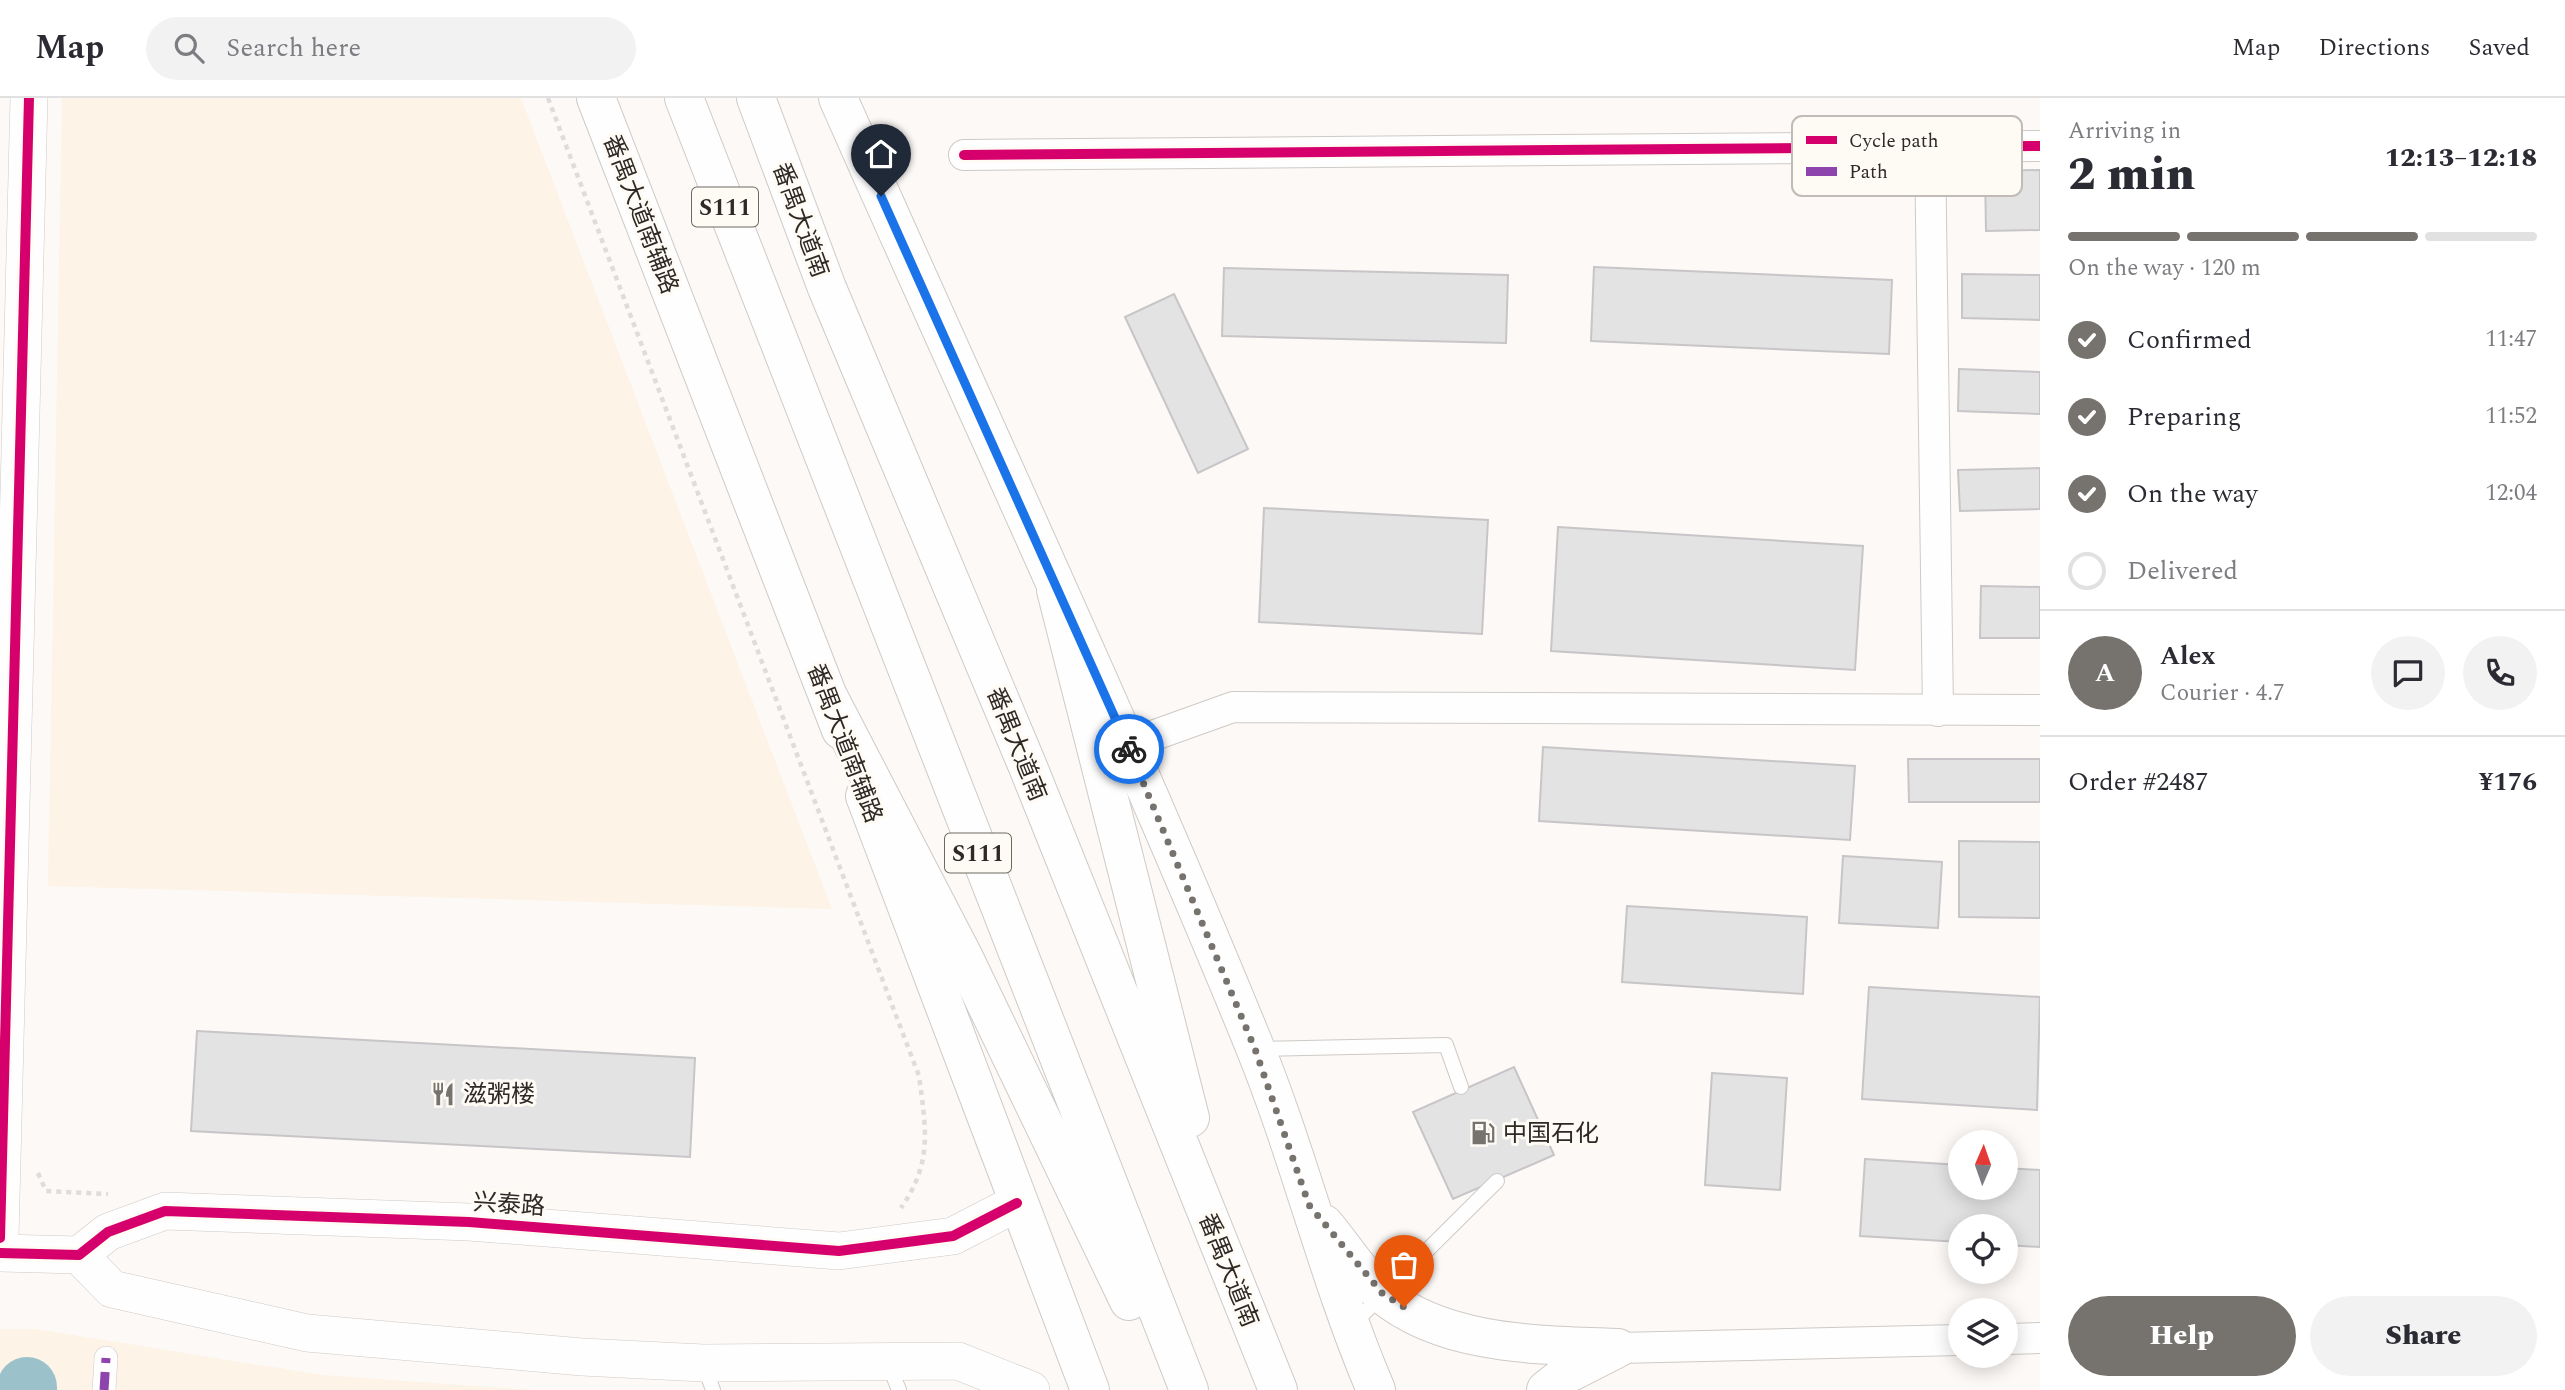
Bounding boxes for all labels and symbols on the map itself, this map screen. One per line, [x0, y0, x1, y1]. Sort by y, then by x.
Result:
legend [1792, 116, 2022, 196]
pin [851, 124, 911, 196]
text: Cycle path [1849, 127, 1939, 156]
street label: 番禺大道南辅路 [593, 129, 687, 299]
street label: 番禺大道南 [763, 158, 837, 283]
text: Path [1849, 158, 1888, 187]
road number: S111 [692, 188, 758, 226]
street label: 番禺大道南辅路 [797, 658, 891, 828]
street label: 番禺大道南 [977, 682, 1055, 807]
courier [1094, 714, 1164, 784]
road number: S111 [945, 834, 1011, 873]
place label: 滋粥楼 [463, 1077, 535, 1113]
restaurant icon: 滋粥楼 [429, 1080, 457, 1108]
place label: 中国石化 [1503, 1116, 1599, 1152]
fuel station icon: 中国石化 [1469, 1119, 1497, 1147]
north arrow [1948, 1130, 2018, 1200]
street label: 兴泰路 [472, 1185, 546, 1225]
street label: 番禺大道南 [1189, 1208, 1267, 1333]
pin [1374, 1235, 1434, 1307]

